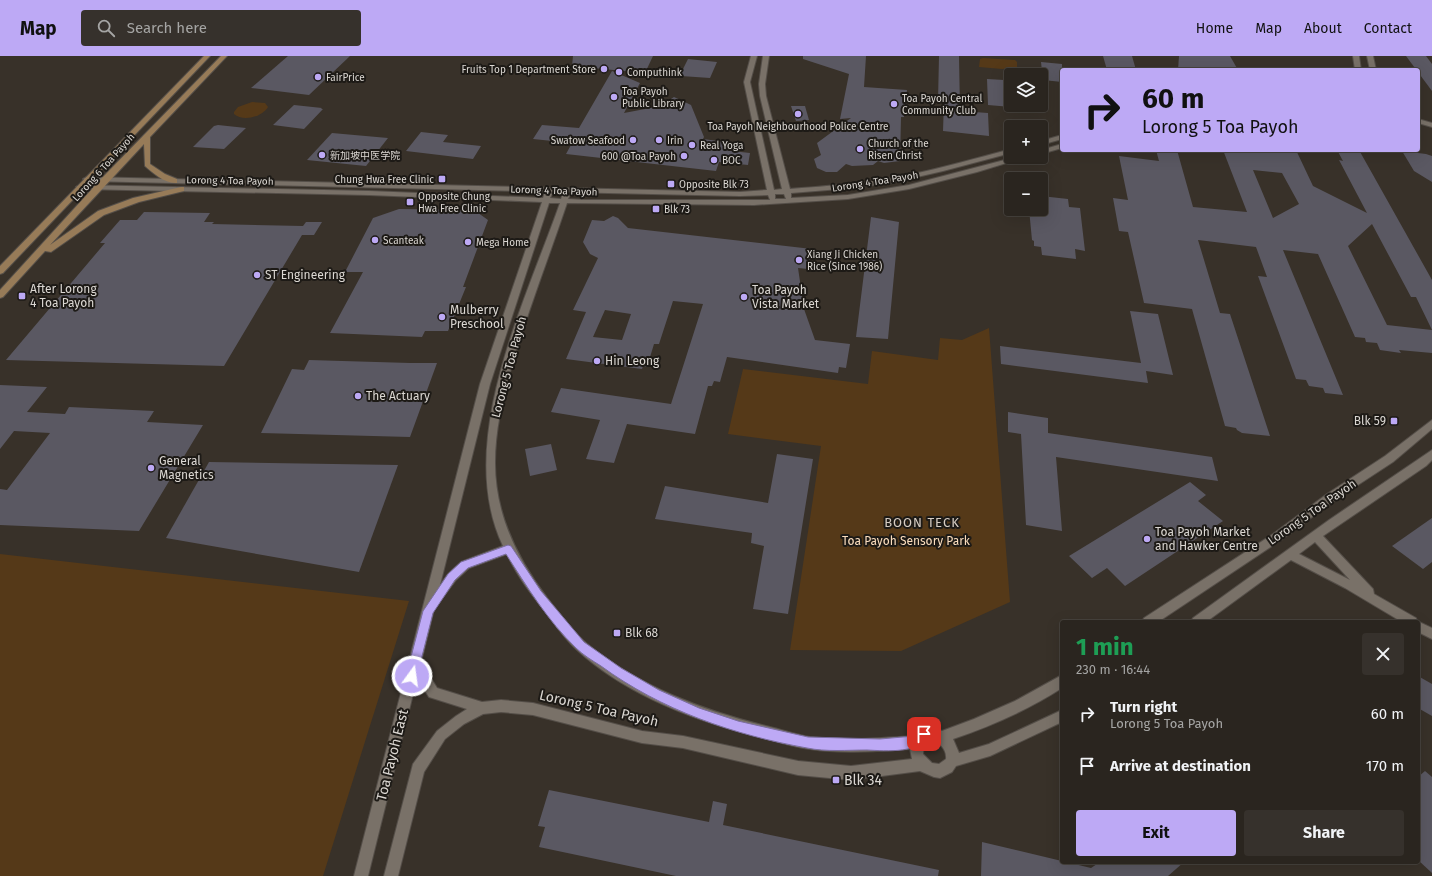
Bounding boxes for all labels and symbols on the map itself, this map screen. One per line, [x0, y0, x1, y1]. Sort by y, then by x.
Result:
place label: Fruits Top 1 Department Store [461, 64, 596, 76]
marker: Fruits Top 1 Department Store [599, 64, 609, 74]
marker: Computhink [614, 67, 624, 77]
place label: Computhink [627, 67, 683, 79]
marker: FairPrice [313, 72, 323, 82]
place label: FairPrice [326, 72, 365, 84]
place label: Toa Payoh Public Library [622, 86, 684, 110]
marker: Toa Payoh Public Library [609, 92, 619, 102]
place label: Toa Payoh Central Community Club [902, 93, 982, 117]
marker: Toa Payoh Central Community Club [889, 99, 899, 109]
marker: Toa Payoh Neighbourhood Police Centre [793, 109, 803, 119]
place label: Toa Payoh Neighbourhood Police Centre [707, 121, 889, 133]
street label: Lorong 6 Toa Payoh [70, 131, 137, 204]
place label: Swatow Seafood [551, 135, 625, 147]
marker: Swatow Seafood [628, 135, 638, 145]
marker: Irin [654, 135, 664, 145]
place label: Irin [667, 135, 683, 147]
place label: Church of the Risen Christ [868, 138, 929, 162]
marker: Real Yoga [687, 140, 697, 150]
place label: Real Yoga [700, 140, 743, 152]
marker: Church of the Risen Christ [855, 144, 865, 154]
marker: 新加坡中医学院 [317, 150, 327, 160]
place label: 新加坡中医学院 [330, 150, 400, 162]
place label: 600 @Toa Payoh [602, 151, 676, 163]
marker: 600 @Toa Payoh [679, 151, 689, 161]
marker: BOC [709, 155, 719, 165]
place label: BOC [722, 155, 741, 167]
street label: Lorong 4 Toa Payoh [831, 169, 919, 195]
street label: Lorong 4 Toa Payoh [186, 174, 274, 188]
place label: Chung Hwa Free Clinic [335, 174, 434, 186]
marker: Chung Hwa Free Clinic [437, 174, 447, 184]
marker: Opposite Blk 73 [666, 179, 676, 189]
place label: Opposite Blk 73 [679, 179, 749, 191]
street label: Lorong 4 Toa Payoh [510, 183, 598, 199]
place label: Opposite Chung Hwa Free Clinic [418, 191, 491, 215]
marker: Opposite Chung Hwa Free Clinic [405, 197, 415, 207]
marker: Blk 73 [651, 204, 661, 214]
place label: Blk 73 [664, 204, 690, 216]
marker: Scanteak [370, 235, 380, 245]
place label: Scanteak [383, 235, 425, 247]
marker: Mega Home [463, 237, 473, 247]
place label: Mega Home [476, 237, 529, 249]
place label: Xiang Ji Chicken Rice (Since 1986) [807, 249, 882, 273]
marker: Xiang Ji Chicken Rice (Since 1986) [794, 255, 804, 265]
place label: ST Engineering [265, 268, 346, 282]
marker: ST Engineering [252, 270, 262, 280]
place label: After Lorong 4 Toa Payoh [30, 282, 97, 310]
place label: Toa Payoh Vista Market [752, 283, 820, 311]
marker: After Lorong 4 Toa Payoh [17, 291, 27, 301]
marker: Toa Payoh Vista Market [739, 292, 749, 302]
place label: Mulberry Preschool [450, 303, 504, 331]
marker: Mulberry Preschool [437, 312, 447, 322]
street label: Lorong 5 Toa Payoh [489, 315, 529, 419]
place label: Hin Leong [605, 354, 660, 368]
marker: Hin Leong [592, 356, 602, 366]
place label: The Actuary [366, 389, 430, 403]
marker: The Actuary [353, 391, 363, 401]
place label: Blk 59 [1354, 414, 1386, 428]
marker: Blk 59 [1389, 416, 1399, 426]
place label: General Magnetics [159, 454, 214, 482]
marker: General Magnetics [146, 463, 156, 473]
street label: Lorong 5 Toa Payoh [1265, 476, 1359, 548]
district label: BOON TECK [884, 515, 960, 530]
place label: Toa Payoh Market and Hawker Centre [1155, 525, 1258, 553]
park label: Toa Payoh Sensory Park [842, 534, 971, 548]
marker: Toa Payoh Market and Hawker Centre [1142, 534, 1152, 544]
place label: Blk 68 [625, 626, 659, 640]
marker: Blk 68 [612, 628, 622, 638]
position arrow [391, 655, 433, 697]
street label: Lorong 5 Toa Payoh [538, 687, 660, 730]
street label: Toa Payoh East [373, 707, 412, 803]
pin [907, 717, 941, 751]
place label: Blk 34 [844, 772, 882, 789]
marker: Blk 34 [831, 775, 841, 785]

